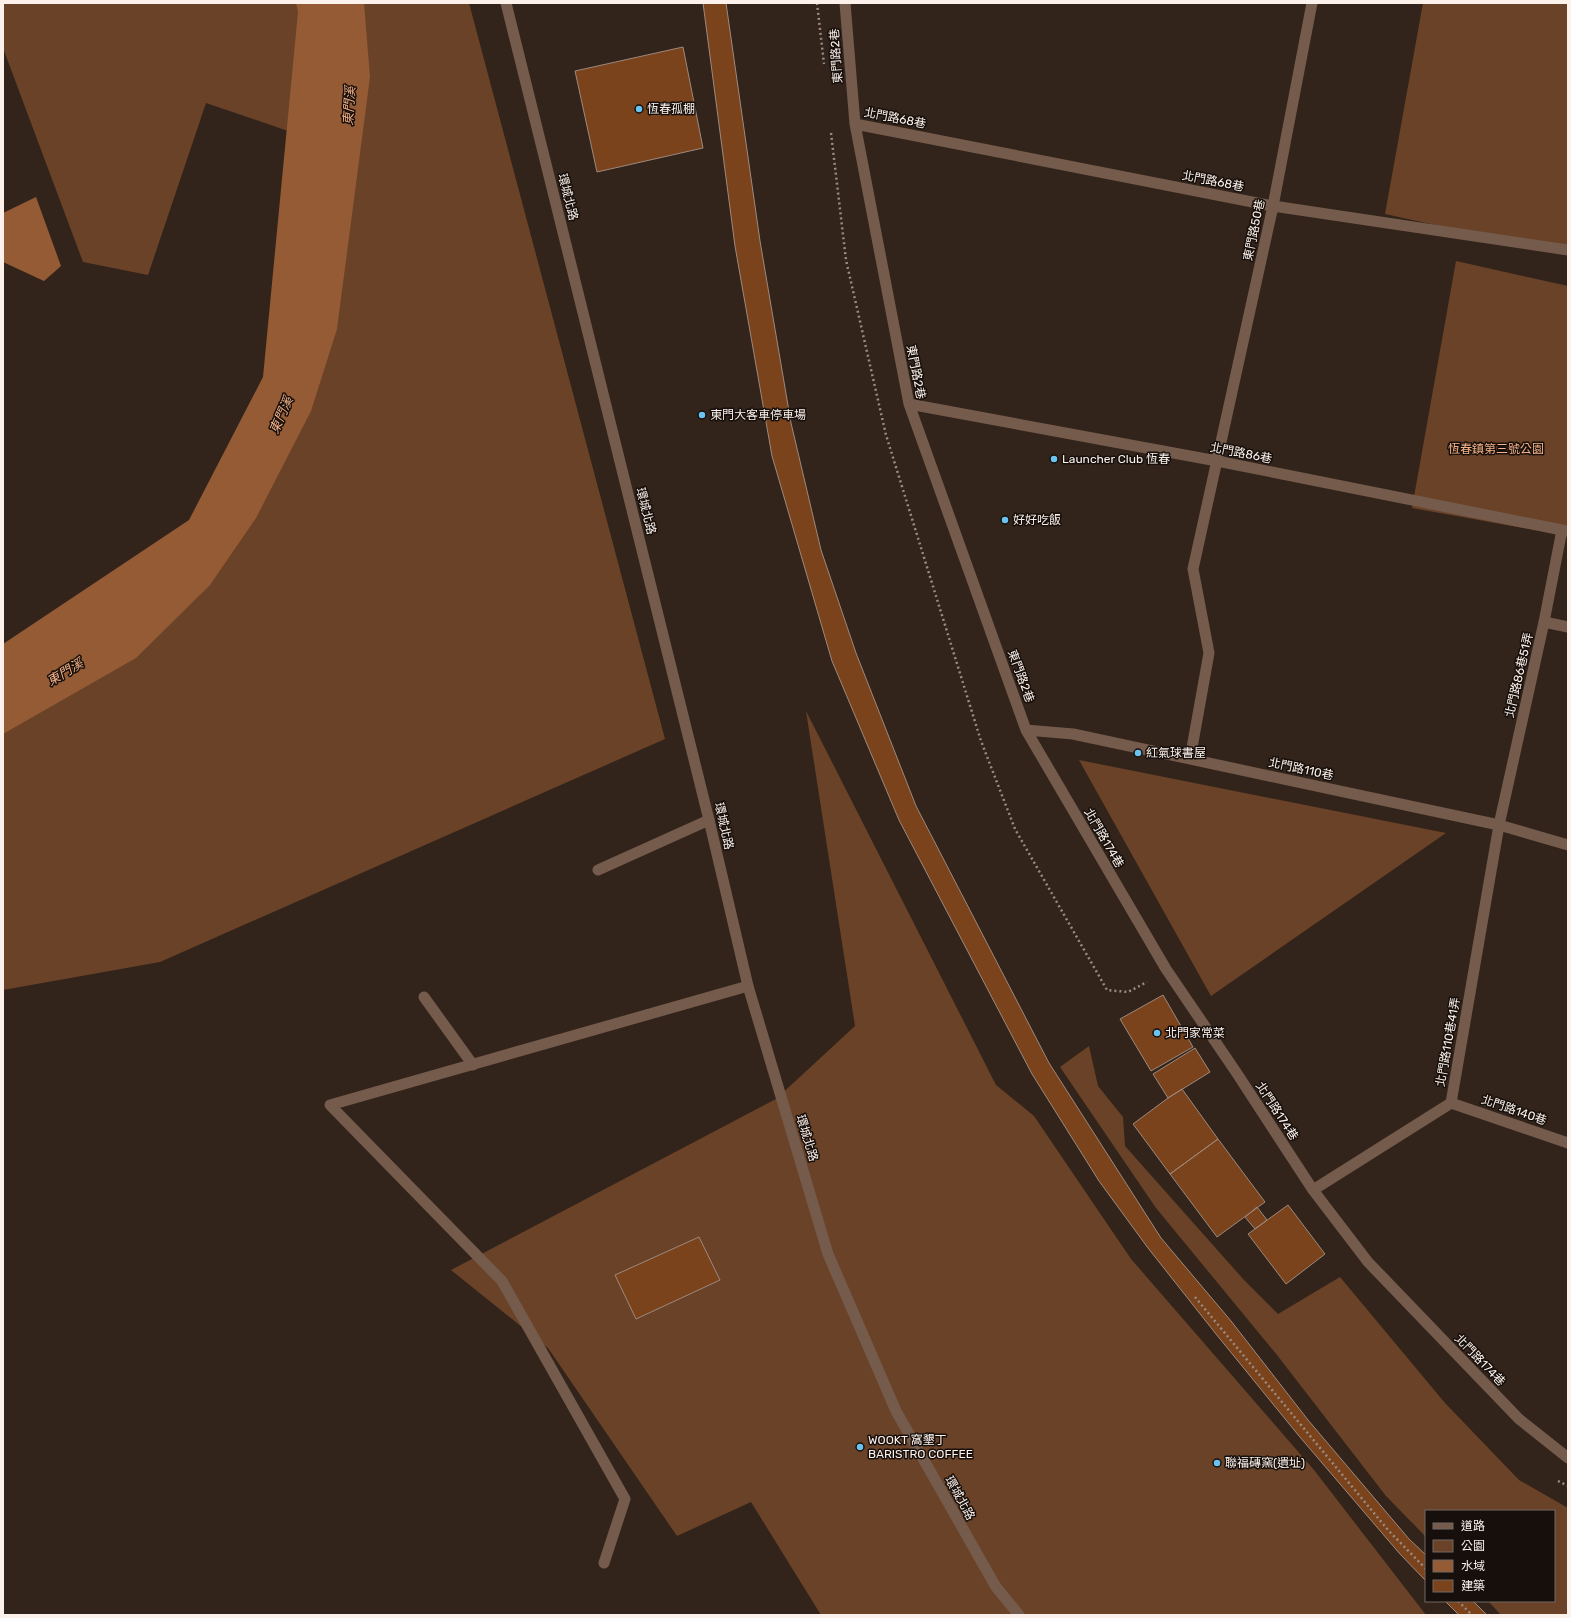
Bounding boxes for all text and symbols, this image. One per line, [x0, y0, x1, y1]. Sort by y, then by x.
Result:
street label: 東門路2巷 [827, 28, 845, 84]
water label: 東門溪 [340, 84, 358, 126]
place label: 恆春孤棚 [647, 102, 695, 116]
marker: 恆春孤棚 [634, 104, 644, 114]
street label: 北門路68巷 [863, 105, 927, 131]
street label: 北門路68巷 [1181, 168, 1245, 194]
street label: 環城北路 [555, 172, 581, 222]
street label: 東門路50巷 [1241, 198, 1267, 262]
street label: 東門路2巷 [904, 344, 928, 400]
water label: 東門溪 [266, 392, 297, 436]
place label: 東門大客車停車場 [710, 408, 806, 422]
marker: 東門大客車停車場 [697, 410, 707, 420]
street label: 北門路86巷 [1209, 440, 1273, 466]
park label: 恆春鎮第三號公園 [1448, 442, 1544, 456]
place label: Launcher Club 恆春 [1062, 452, 1170, 466]
marker: Launcher Club 恆春 [1049, 454, 1059, 464]
street label: 環城北路 [633, 486, 659, 536]
place label: 好好吃飯 [1013, 513, 1061, 527]
marker: 好好吃飯 [1000, 515, 1010, 525]
street label: 北門路86巷51弄 [1502, 631, 1536, 719]
street label: 東門路2巷 [1005, 648, 1037, 704]
water label: 東門溪 [44, 655, 87, 688]
place label: 紅氣球書屋 [1146, 746, 1206, 760]
marker: 紅氣球書屋 [1133, 748, 1143, 758]
street label: 北門路110巷 [1267, 755, 1335, 783]
street label: 環城北路 [712, 801, 736, 851]
street label: 北門路174巷 [1081, 806, 1127, 870]
street label: 北門路110巷41弄 [1433, 996, 1463, 1088]
place label: 北門家常菜 [1165, 1026, 1225, 1040]
marker: 北門家常菜 [1152, 1028, 1162, 1038]
street label: 北門路174巷 [1253, 1079, 1301, 1143]
street label: 北門路140巷 [1479, 1092, 1549, 1128]
street label: 環城北路 [793, 1113, 821, 1163]
street label: 北門路174巷 [1452, 1331, 1508, 1389]
place label: WOOKT 窩墾丁 BARISTRO COFFEE [868, 1433, 973, 1461]
marker: WOOKT 窩墾丁 BARISTRO COFFEE [855, 1442, 865, 1452]
place label: 聯福磚窯(遺址) [1225, 1456, 1305, 1470]
marker: 聯福磚窯(遺址) [1212, 1458, 1222, 1468]
street label: 環城北路 [942, 1474, 978, 1522]
legend [1425, 1510, 1555, 1602]
text: 道路 [1461, 1519, 1485, 1533]
text: 公園 [1461, 1539, 1485, 1553]
text: 水域 [1461, 1559, 1485, 1573]
text: 建築 [1461, 1579, 1485, 1593]

